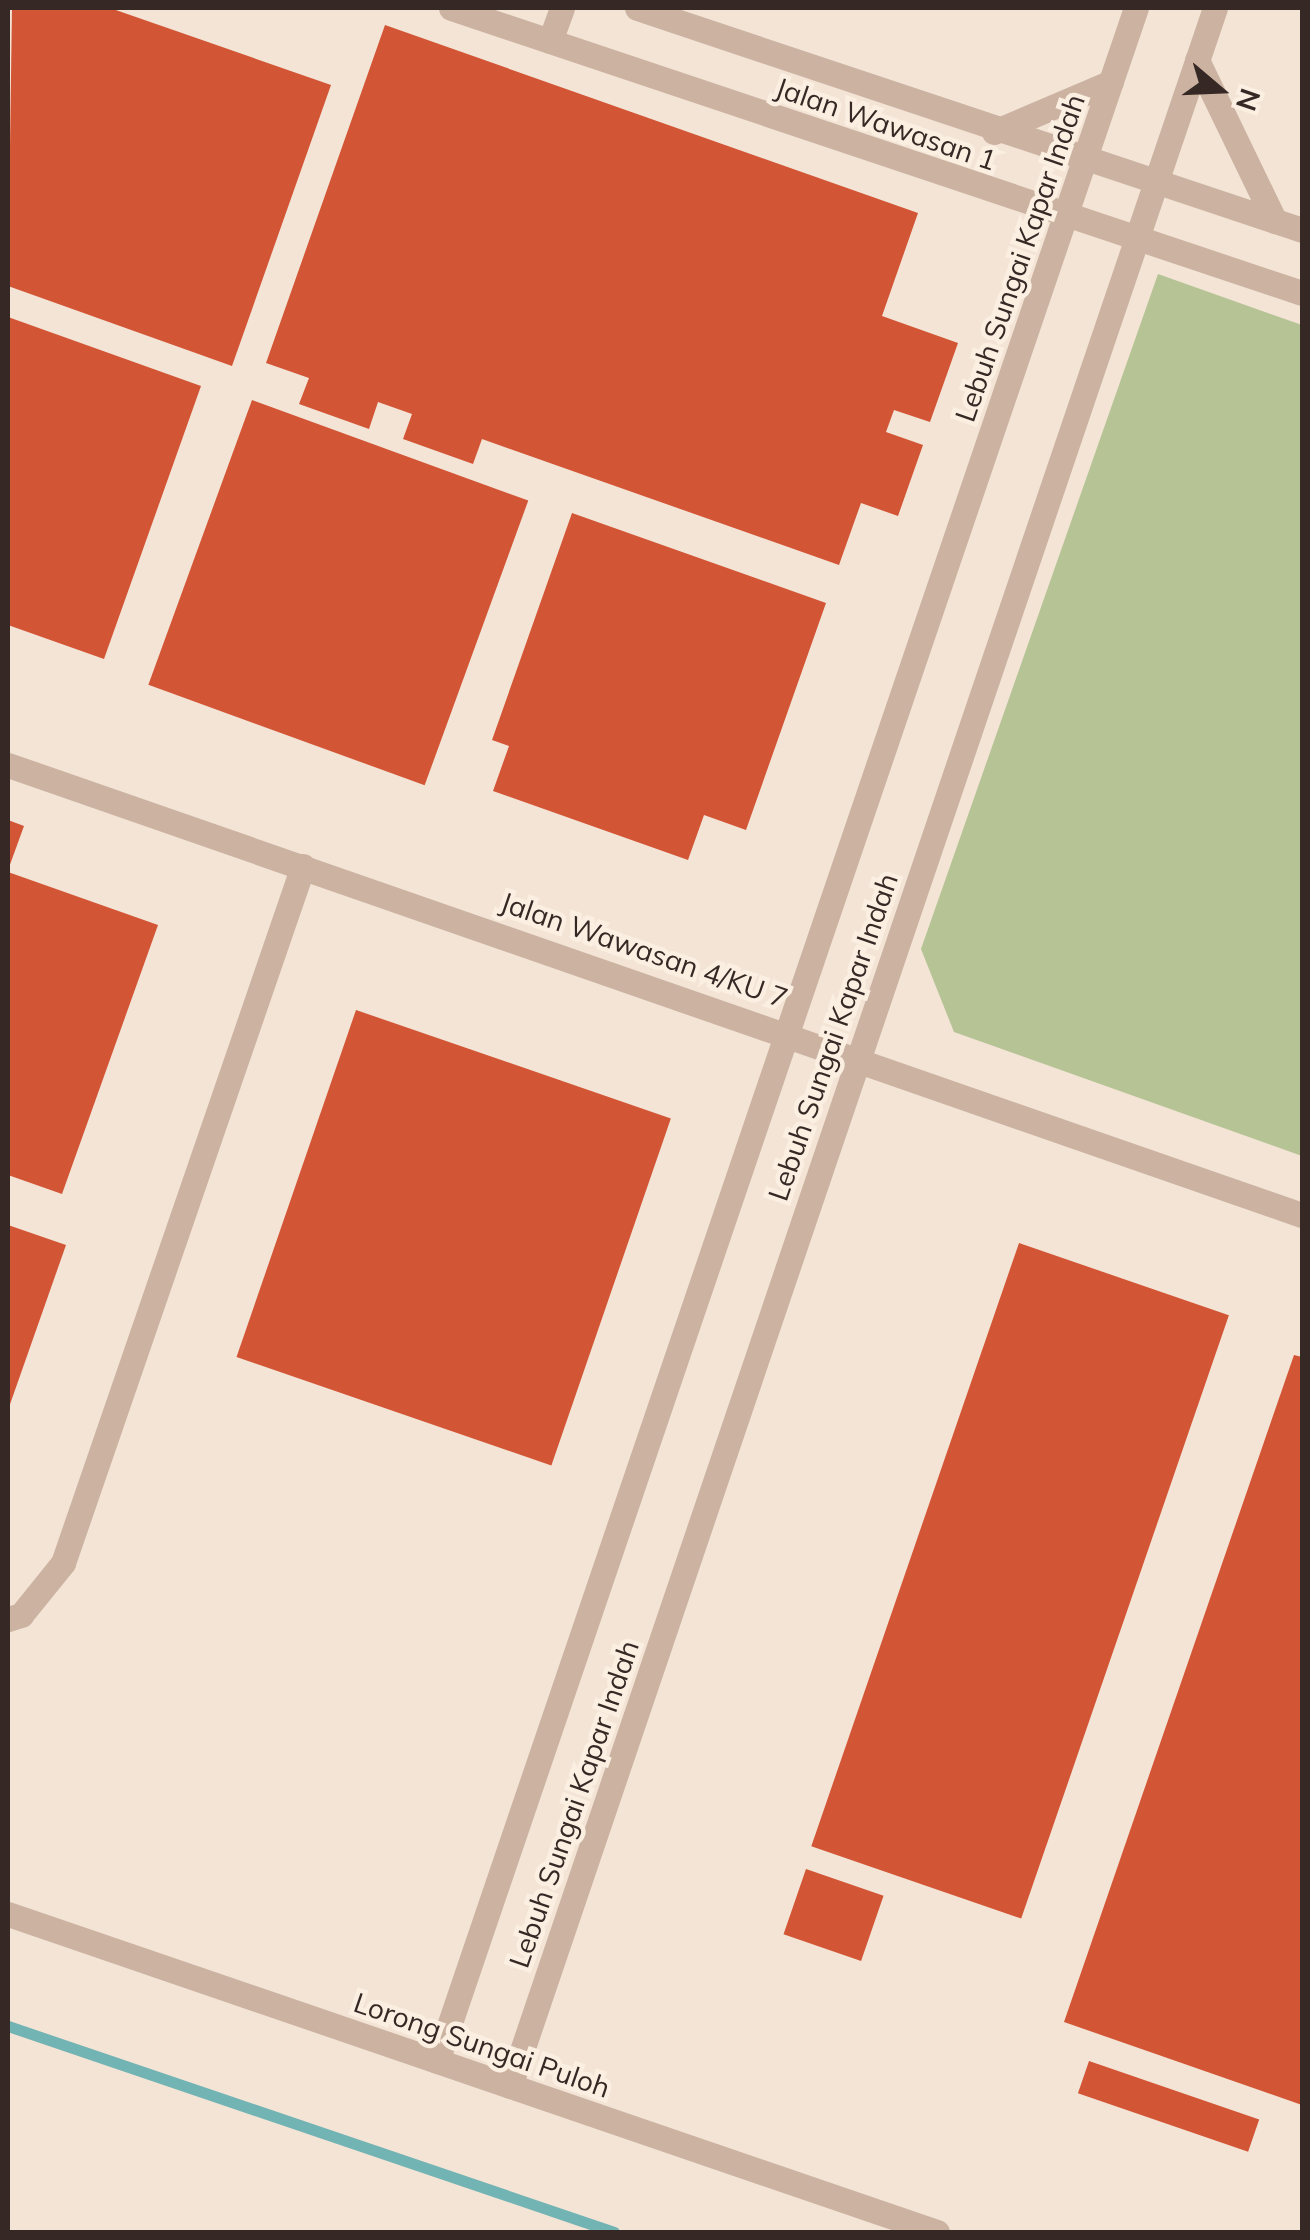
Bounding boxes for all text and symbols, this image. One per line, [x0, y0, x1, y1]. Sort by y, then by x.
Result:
north arrow [1170, 40, 1270, 140]
street label: Jalan Wawasan 1 [771, 70, 1001, 178]
text: N [1229, 84, 1269, 116]
street label: Lebuh Sungai Kapar Indah [948, 90, 1092, 426]
street label: Lebuh Sungai Kapar Indah [761, 869, 905, 1205]
street label: Jalan Wawasan 4/KU 7 [496, 885, 792, 1015]
street label: Lebuh Sungai Kapar Indah [502, 1636, 646, 1972]
street label: Lorong Sungai Puloh [350, 1985, 614, 2105]

